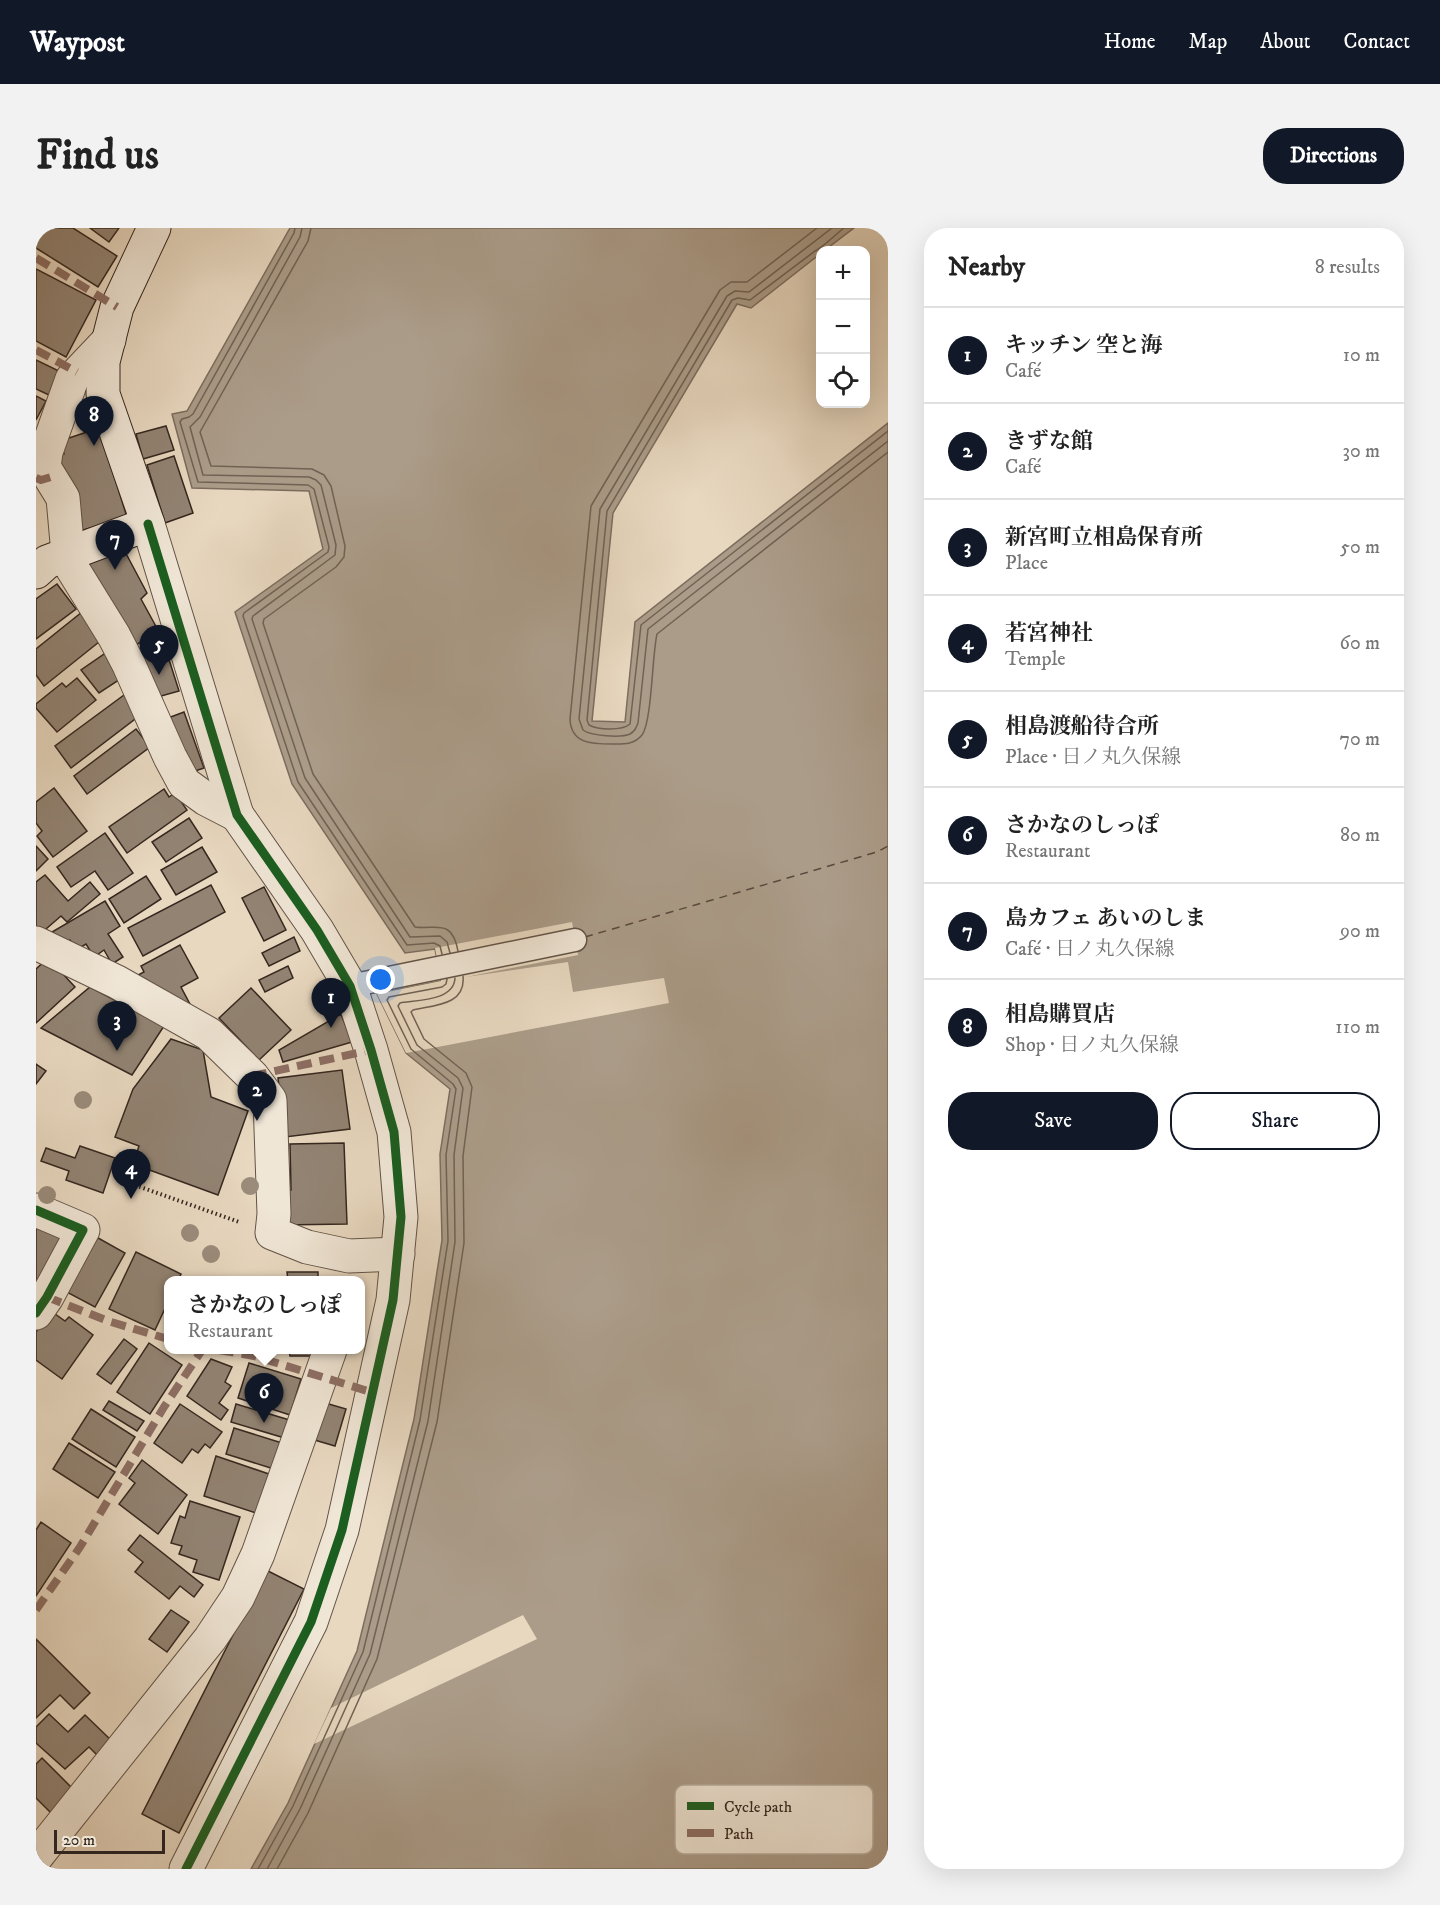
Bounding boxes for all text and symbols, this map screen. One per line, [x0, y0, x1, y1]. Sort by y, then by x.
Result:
text: Waypost [30, 25, 125, 60]
text: Home [1104, 29, 1156, 55]
text: Map [1189, 29, 1227, 55]
text: About [1260, 29, 1311, 55]
text: Contact [1344, 29, 1410, 55]
button: Directions [1263, 128, 1404, 184]
text: Find us [36, 130, 159, 182]
map controls [816, 246, 870, 408]
button: + [816, 246, 870, 300]
text: Nearby [948, 251, 1025, 284]
text: 8 results [1315, 255, 1380, 280]
button: − [816, 300, 870, 354]
text: キッチン 空と海 [1005, 332, 1162, 359]
text: 1 [964, 343, 971, 368]
text: 10 m [1343, 343, 1380, 368]
button: locate [816, 354, 870, 408]
text: Café [1005, 359, 1041, 384]
pin: 8 [74, 396, 114, 446]
text: きずな館 [1005, 428, 1093, 455]
text: 2 [963, 439, 972, 464]
text: 30 m [1342, 439, 1380, 464]
text: Café [1005, 455, 1041, 480]
pin: 7 [96, 520, 134, 570]
text: 新宮町立相島保育所 [1005, 524, 1203, 551]
text: 3 [964, 535, 971, 560]
text: 50 m [1340, 535, 1380, 560]
text: Place [1005, 551, 1048, 576]
text: 若宮神社 [1005, 620, 1093, 647]
pin: 5 [140, 626, 178, 675]
text: 4 [962, 631, 973, 656]
text: 60 m [1340, 631, 1380, 656]
text: Temple [1005, 647, 1066, 672]
text: 相島渡船待合所 [1005, 713, 1159, 740]
text: 5 [963, 727, 972, 752]
text: 70 m [1339, 727, 1380, 752]
text: Place · 日ノ丸久保線 [1005, 745, 1181, 770]
text: さかなのしっぽ [1005, 812, 1159, 839]
text: 6 [962, 823, 973, 848]
text: 80 m [1340, 823, 1380, 848]
text: Restaurant [1005, 839, 1090, 864]
text: 島カフェ あいのしま [1005, 905, 1207, 932]
text: 7 [962, 919, 973, 944]
text: 90 m [1340, 919, 1380, 944]
text: Café · 日ノ丸久保線 [1005, 937, 1175, 962]
your location [366, 965, 395, 994]
pin: 1 [312, 978, 350, 1028]
text: 相島購買店 [1005, 1001, 1115, 1028]
pin: 3 [98, 1002, 136, 1051]
text: 8 [962, 1015, 973, 1040]
text: 110 m [1335, 1015, 1380, 1040]
text: Shop · 日ノ丸久保線 [1005, 1033, 1179, 1058]
pin: 2 [238, 1072, 276, 1121]
button: Save [948, 1092, 1158, 1150]
button: Share [1170, 1092, 1380, 1150]
pin: 4 [112, 1150, 151, 1199]
popup [164, 1276, 365, 1354]
text: さかなのしっぽ [187, 1292, 342, 1319]
text: Restaurant [187, 1319, 273, 1344]
pin: 6 [244, 1374, 284, 1423]
legend [675, 1785, 873, 1854]
text: Cycle path [724, 1797, 793, 1817]
text: Path [724, 1824, 754, 1844]
scale bar [54, 1827, 165, 1854]
text: 20 m [63, 1830, 95, 1850]

